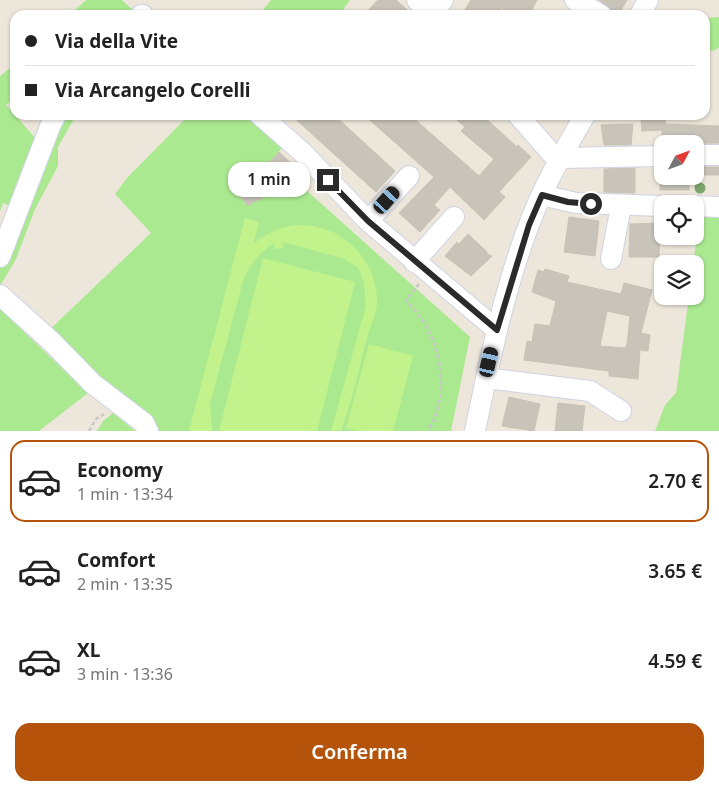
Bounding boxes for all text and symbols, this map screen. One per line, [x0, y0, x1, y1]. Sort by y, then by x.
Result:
text: Via della Vite [55, 28, 178, 54]
text: Via Arcangelo Corelli [55, 77, 251, 103]
north arrow [654, 135, 704, 185]
map controls [654, 135, 704, 305]
callout: 1 min [228, 162, 310, 198]
text: 1 min [247, 168, 291, 190]
route end [317, 169, 339, 191]
car [371, 184, 402, 216]
route start [580, 193, 602, 215]
button: locate [654, 195, 704, 245]
button: layers [654, 255, 704, 305]
car [478, 346, 499, 378]
text: Economy [77, 457, 163, 483]
icon: car [17, 459, 62, 504]
text: 2.70 € [648, 468, 702, 494]
text: 1 min · 13:34 [77, 483, 173, 505]
text: Comfort [77, 547, 156, 573]
icon: car [17, 549, 62, 594]
text: 3.65 € [648, 558, 702, 584]
text: 2 min · 13:35 [77, 573, 173, 595]
text: XL [77, 637, 100, 663]
icon: car [17, 639, 62, 684]
text: 4.59 € [648, 648, 702, 674]
text: 3 min · 13:36 [77, 663, 173, 685]
button: Conferma [15, 723, 704, 781]

